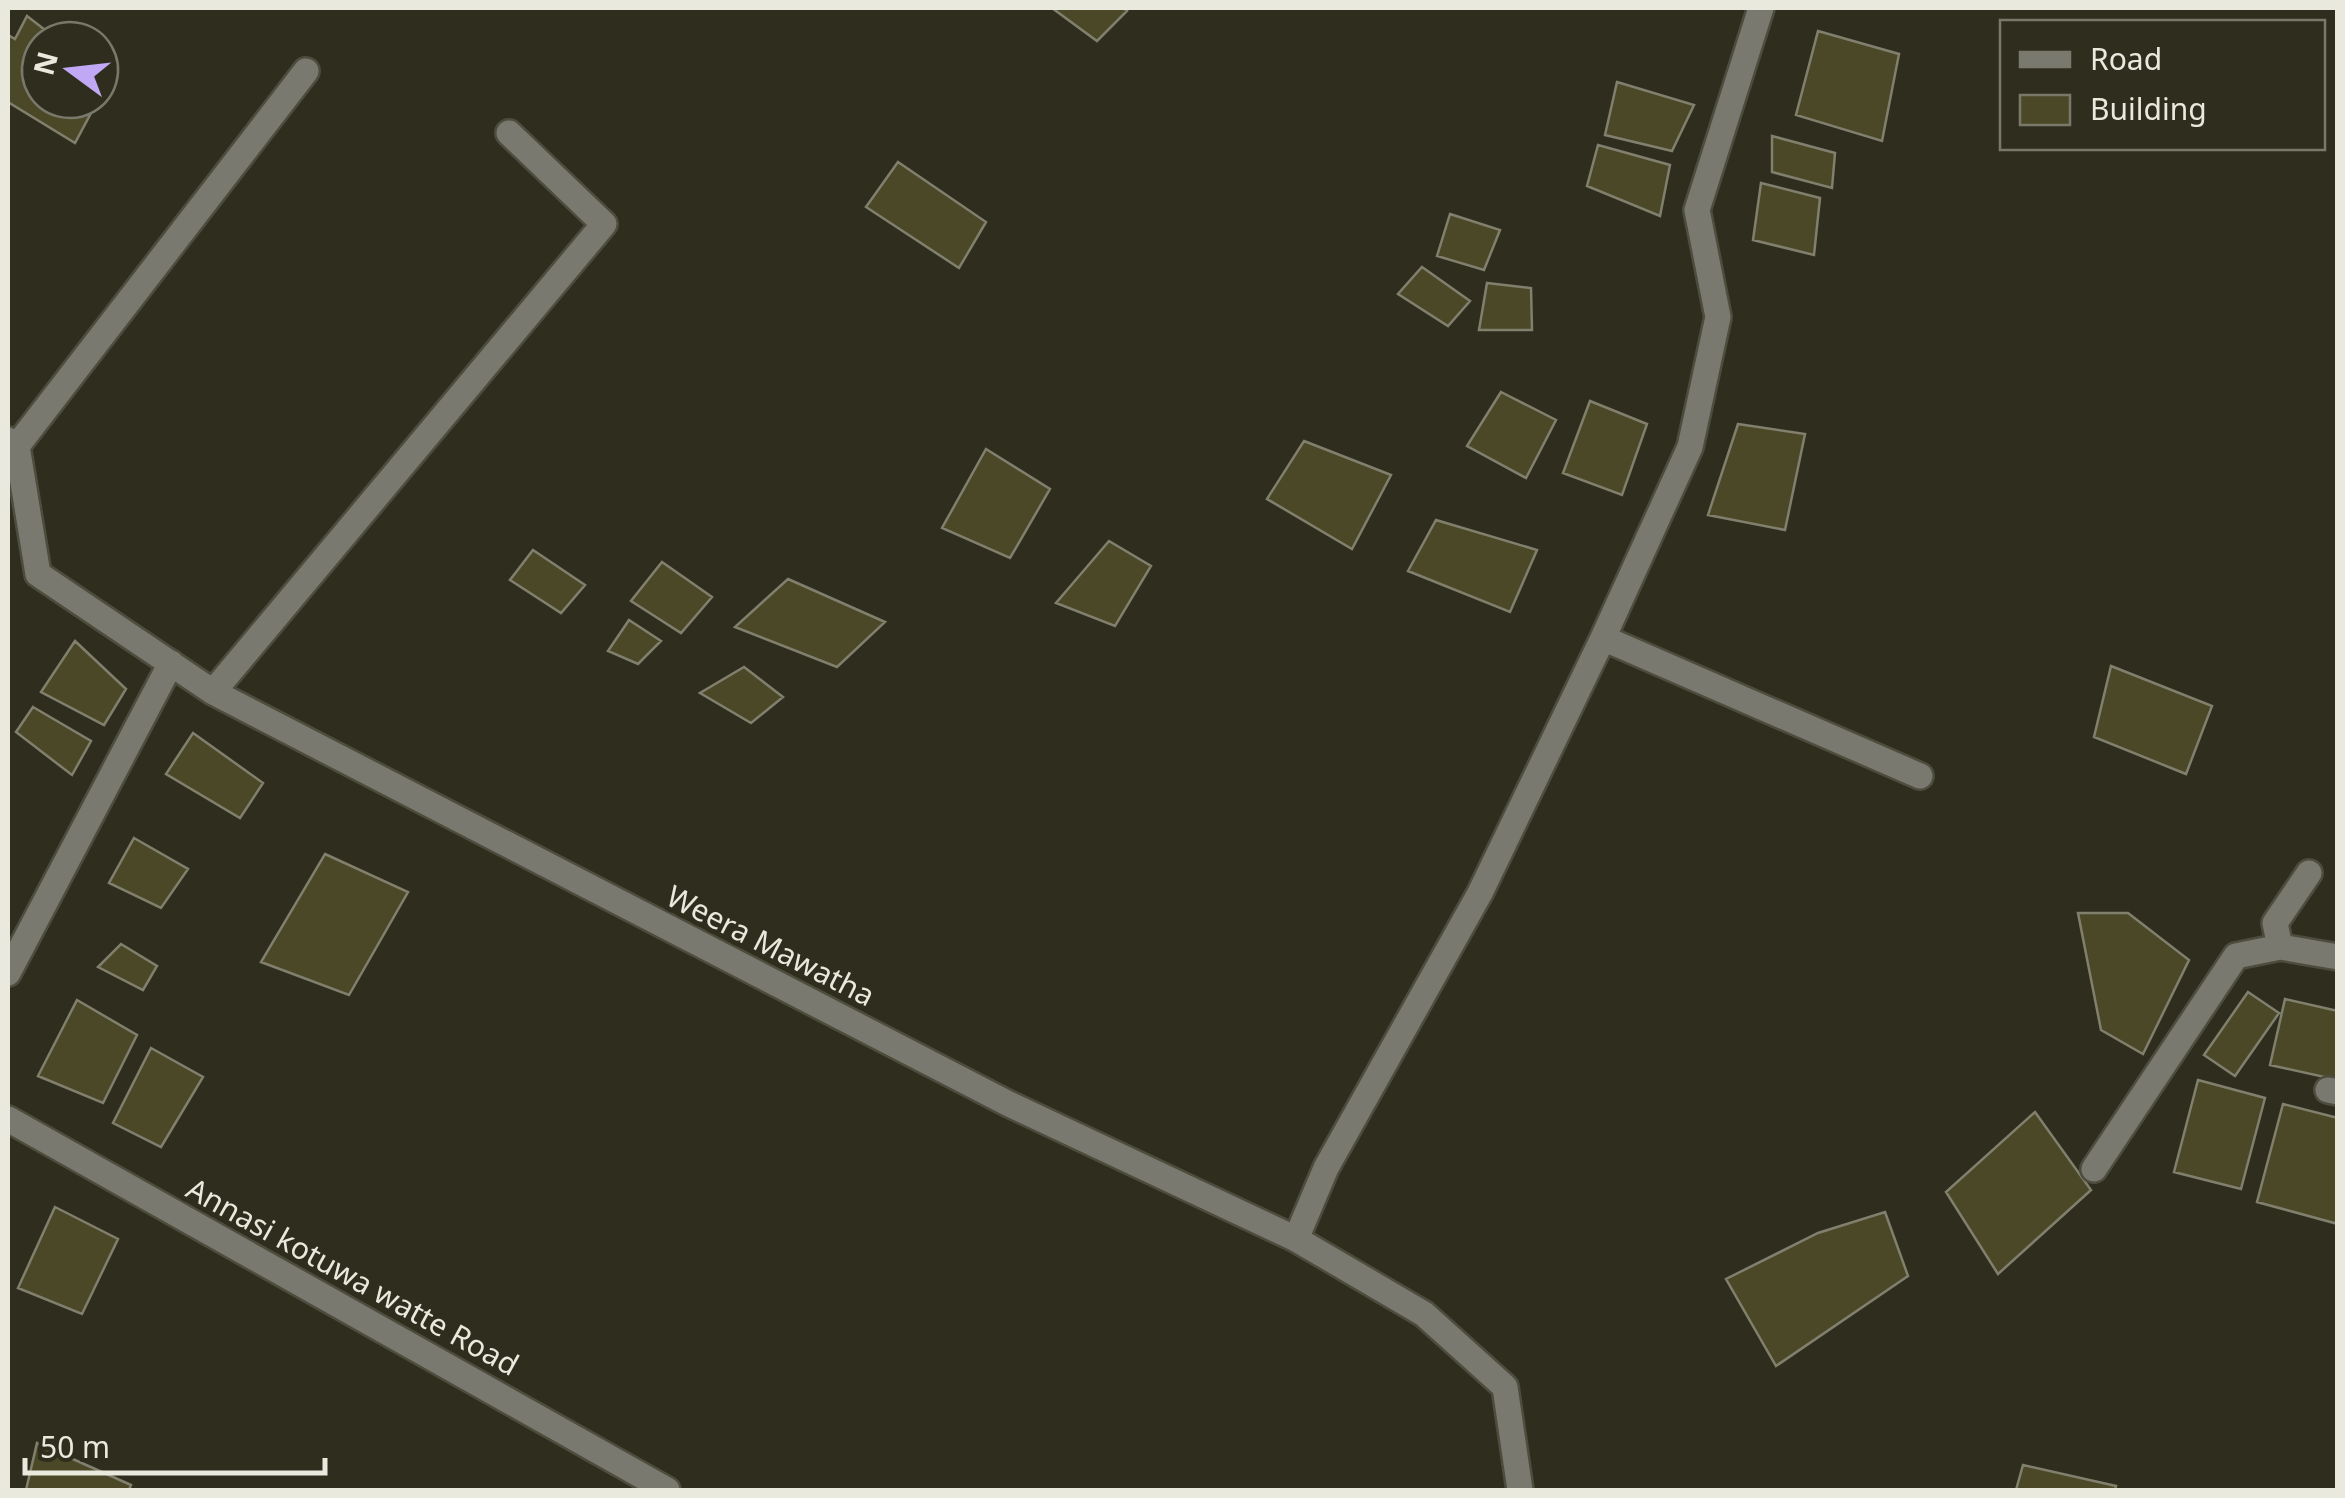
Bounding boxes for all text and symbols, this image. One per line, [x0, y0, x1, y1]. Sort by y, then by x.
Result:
north arrow [20, 20, 120, 120]
legend [2000, 20, 2325, 150]
text: Road [2090, 38, 2162, 79]
text: N [24, 47, 66, 79]
text: Building [2090, 88, 2207, 129]
street label: Weera Mawatha [660, 875, 882, 1015]
street label: Annasi kotuwa watte Road [180, 1168, 526, 1384]
scale bar [25, 1413, 325, 1475]
text: 50 m [40, 1426, 110, 1467]

